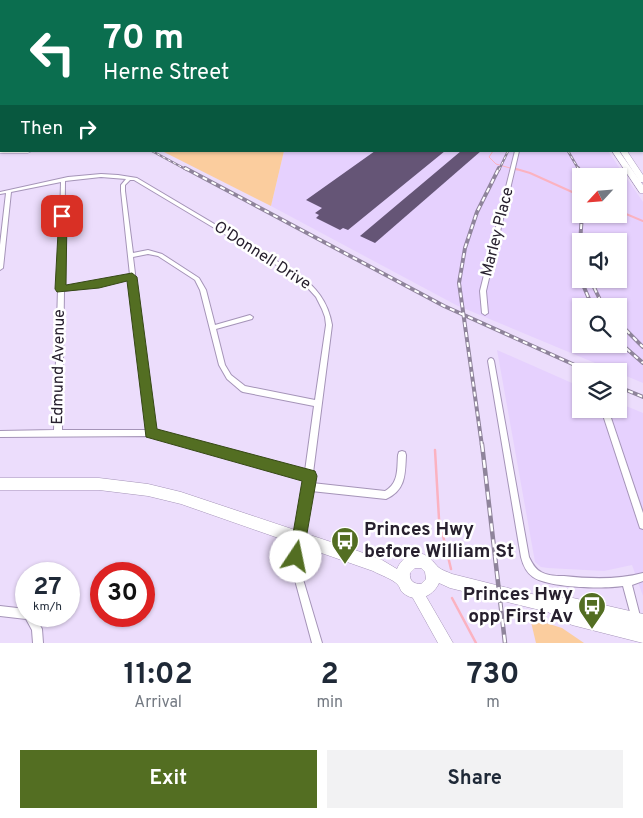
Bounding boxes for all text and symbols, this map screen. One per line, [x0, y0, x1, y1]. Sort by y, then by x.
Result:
text: 70 m [103, 17, 184, 61]
icon: left [20, 20, 85, 85]
text: Herne Street [103, 60, 229, 87]
icon: right [73, 115, 101, 143]
text: Then [20, 117, 63, 141]
north arrow [572, 168, 628, 222]
map controls [572, 168, 627, 418]
street label: Marley Place [477, 185, 519, 279]
pin [41, 195, 83, 237]
icon: arrive [48, 202, 76, 230]
street label: O'Donnell Drive [210, 217, 314, 295]
button: sound [572, 233, 627, 288]
button: search [572, 298, 627, 353]
street label: Edmund Avenue [48, 309, 70, 425]
button: layers [572, 363, 627, 418]
place label: Princes Hwy before William St [364, 518, 514, 564]
bus stop icon: Princes Hwy before William St [330, 526, 360, 565]
position arrow [269, 530, 321, 582]
speed limit sign: 30 [90, 562, 155, 627]
text: 27 [33, 572, 62, 604]
place label: Princes Hwy opp First Av [463, 583, 573, 629]
bus stop icon: Princes Hwy opp First Av [577, 591, 607, 630]
text: km/h [33, 599, 62, 615]
text: 11:02 [124, 657, 193, 694]
text: 2 [321, 657, 339, 694]
text: 730 [467, 657, 519, 694]
text: Arrival [134, 693, 182, 713]
text: min [316, 693, 343, 713]
text: m [486, 693, 500, 713]
button: Exit [20, 750, 317, 808]
button: Share [327, 750, 623, 808]

